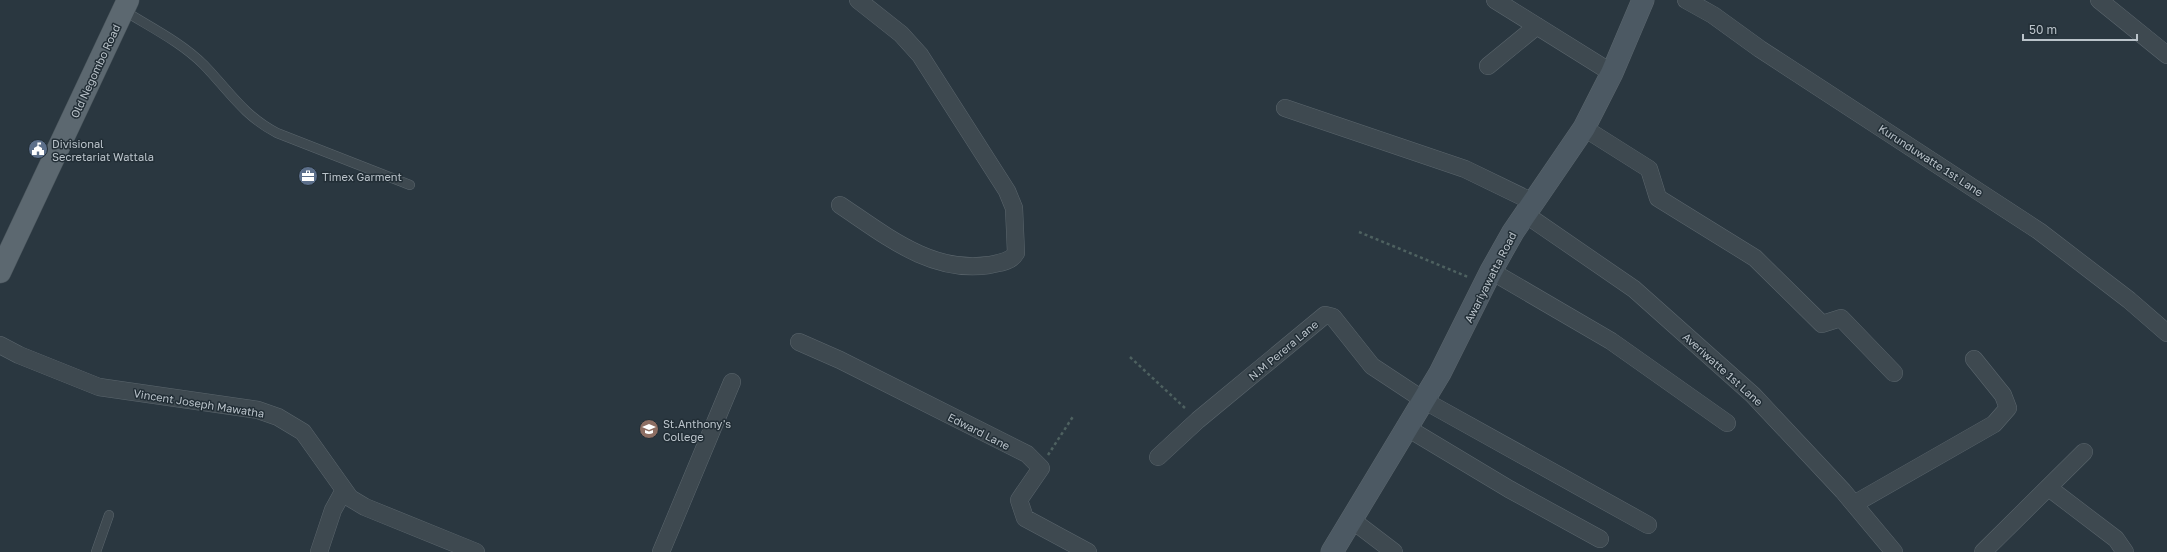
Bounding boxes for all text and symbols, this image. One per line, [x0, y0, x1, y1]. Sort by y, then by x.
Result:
scale bar [2023, 16, 2137, 42]
street label: Old Negombo Road [68, 22, 122, 120]
text: 50 m [2029, 22, 2057, 37]
street label: Kurunduwatte 1st Lane [1876, 121, 1986, 199]
place label: Divisional Secretariat Wattala [52, 137, 154, 163]
public building icon: Divisional Secretariat Wattala [27, 138, 49, 160]
office icon: Timex Garment [297, 165, 319, 187]
place label: Timex Garment [322, 170, 402, 183]
street label: Awariyawatta Road [1461, 229, 1519, 325]
street label: N.M Perera Lane [1246, 317, 1320, 383]
street label: Averiwatte 1st Lane [1680, 330, 1766, 408]
street label: Vincent Joseph Mawatha [133, 386, 265, 420]
street label: Edward Lane [946, 410, 1012, 452]
place label: St.Anthony's College [663, 417, 731, 443]
school or university icon: St.Anthony's College [638, 418, 660, 440]

